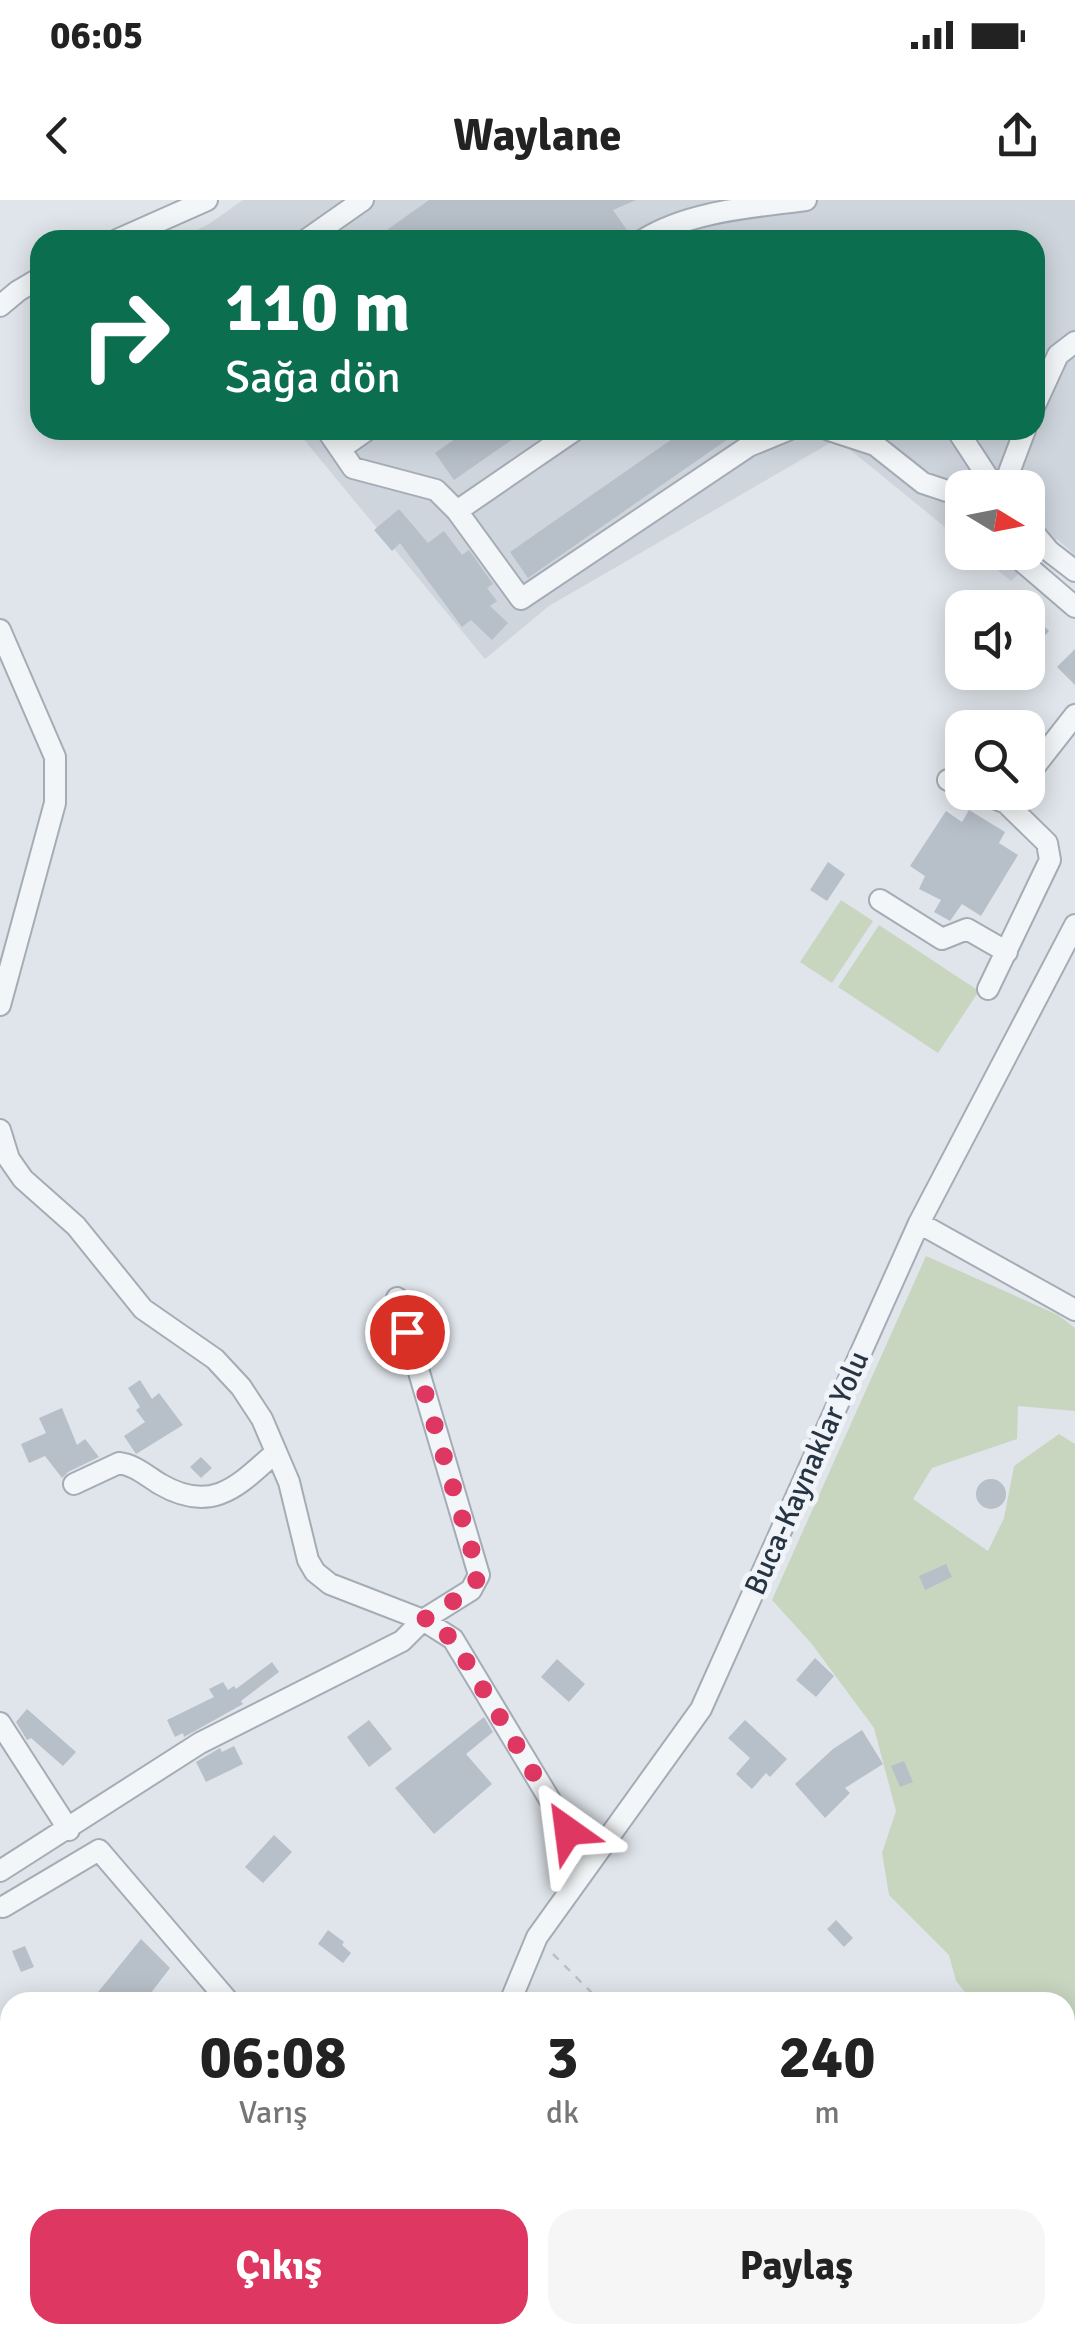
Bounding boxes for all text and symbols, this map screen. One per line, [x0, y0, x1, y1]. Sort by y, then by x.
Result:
text: 06:05 [50, 12, 143, 59]
icon: back [30, 108, 85, 163]
text: Waylane [453, 108, 622, 163]
icon: share [990, 108, 1045, 163]
text: 110 m [225, 264, 410, 350]
icon: right [60, 270, 190, 400]
text: Sağa dön [225, 350, 401, 405]
north arrow [945, 470, 1045, 570]
map controls [945, 470, 1045, 810]
button: sound [945, 590, 1045, 690]
button: search [945, 710, 1045, 810]
pin [365, 1290, 450, 1375]
icon: arrive [380, 1305, 435, 1360]
street label: Buca-Kaynaklar Yolu [737, 1345, 877, 1601]
position arrow [516, 1779, 620, 1883]
text: 06:08 [199, 2021, 347, 2095]
text: 3 [546, 2021, 579, 2095]
text: 240 [778, 2021, 876, 2095]
text: Varış [239, 2093, 307, 2132]
text: dk [546, 2093, 579, 2132]
text: m [814, 2093, 840, 2132]
button: Çıkış [30, 2209, 528, 2324]
button: Paylaş [548, 2209, 1045, 2324]

